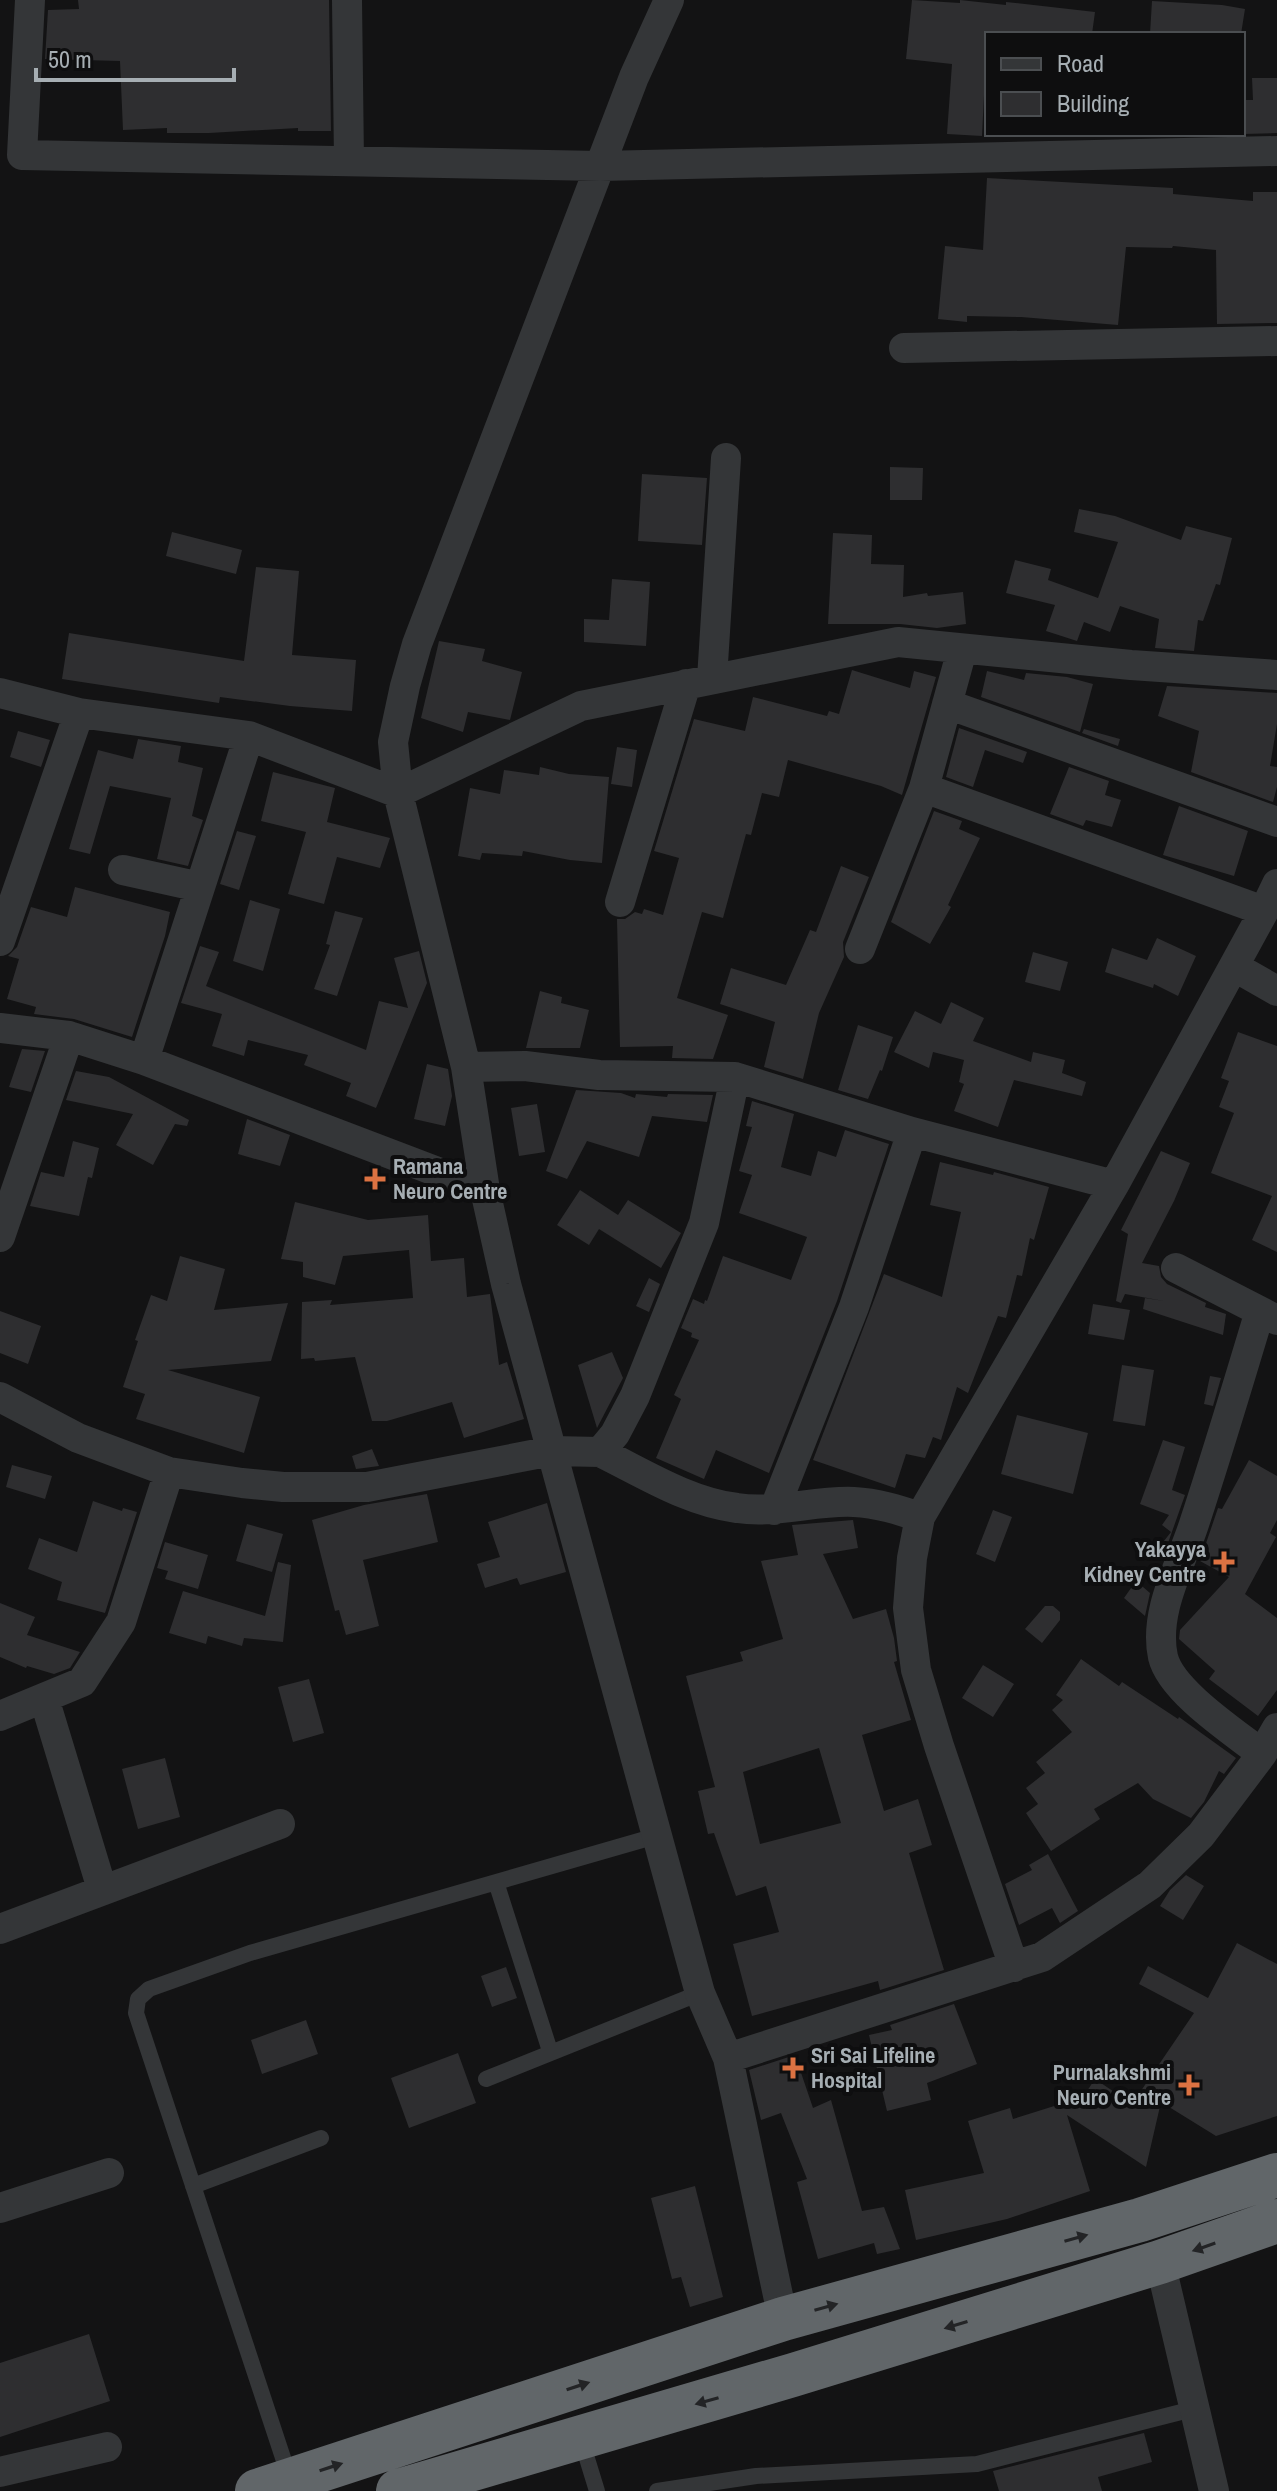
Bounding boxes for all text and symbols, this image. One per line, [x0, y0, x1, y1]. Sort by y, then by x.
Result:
scale bar [36, 32, 234, 82]
legend [985, 32, 1245, 136]
text: 50 m [48, 43, 92, 75]
text: Road [1057, 47, 1104, 79]
text: Building [1057, 87, 1129, 119]
place label: Ramana Neuro Centre [393, 1151, 507, 1206]
marker: Ramana Neuro Centre [364, 1168, 386, 1190]
place label: Yakayya Kidney Centre [1084, 1534, 1206, 1589]
marker: Yakayya Kidney Centre [1213, 1551, 1235, 1573]
place label: Sri Sai Lifeline Hospital [811, 2040, 935, 2095]
marker: Sri Sai Lifeline Hospital [782, 2057, 804, 2079]
place label: Purnalakshmi Neuro Centre [1053, 2057, 1171, 2112]
marker: Purnalakshmi Neuro Centre [1178, 2074, 1200, 2096]
one-way arrow [1064, 2231, 1089, 2243]
one-way arrow [1191, 2242, 1215, 2254]
one-way arrow [814, 2300, 838, 2313]
one-way arrow [943, 2320, 967, 2332]
one-way arrow [567, 2379, 591, 2392]
one-way arrow [694, 2395, 718, 2408]
one-way arrow [319, 2460, 343, 2472]

